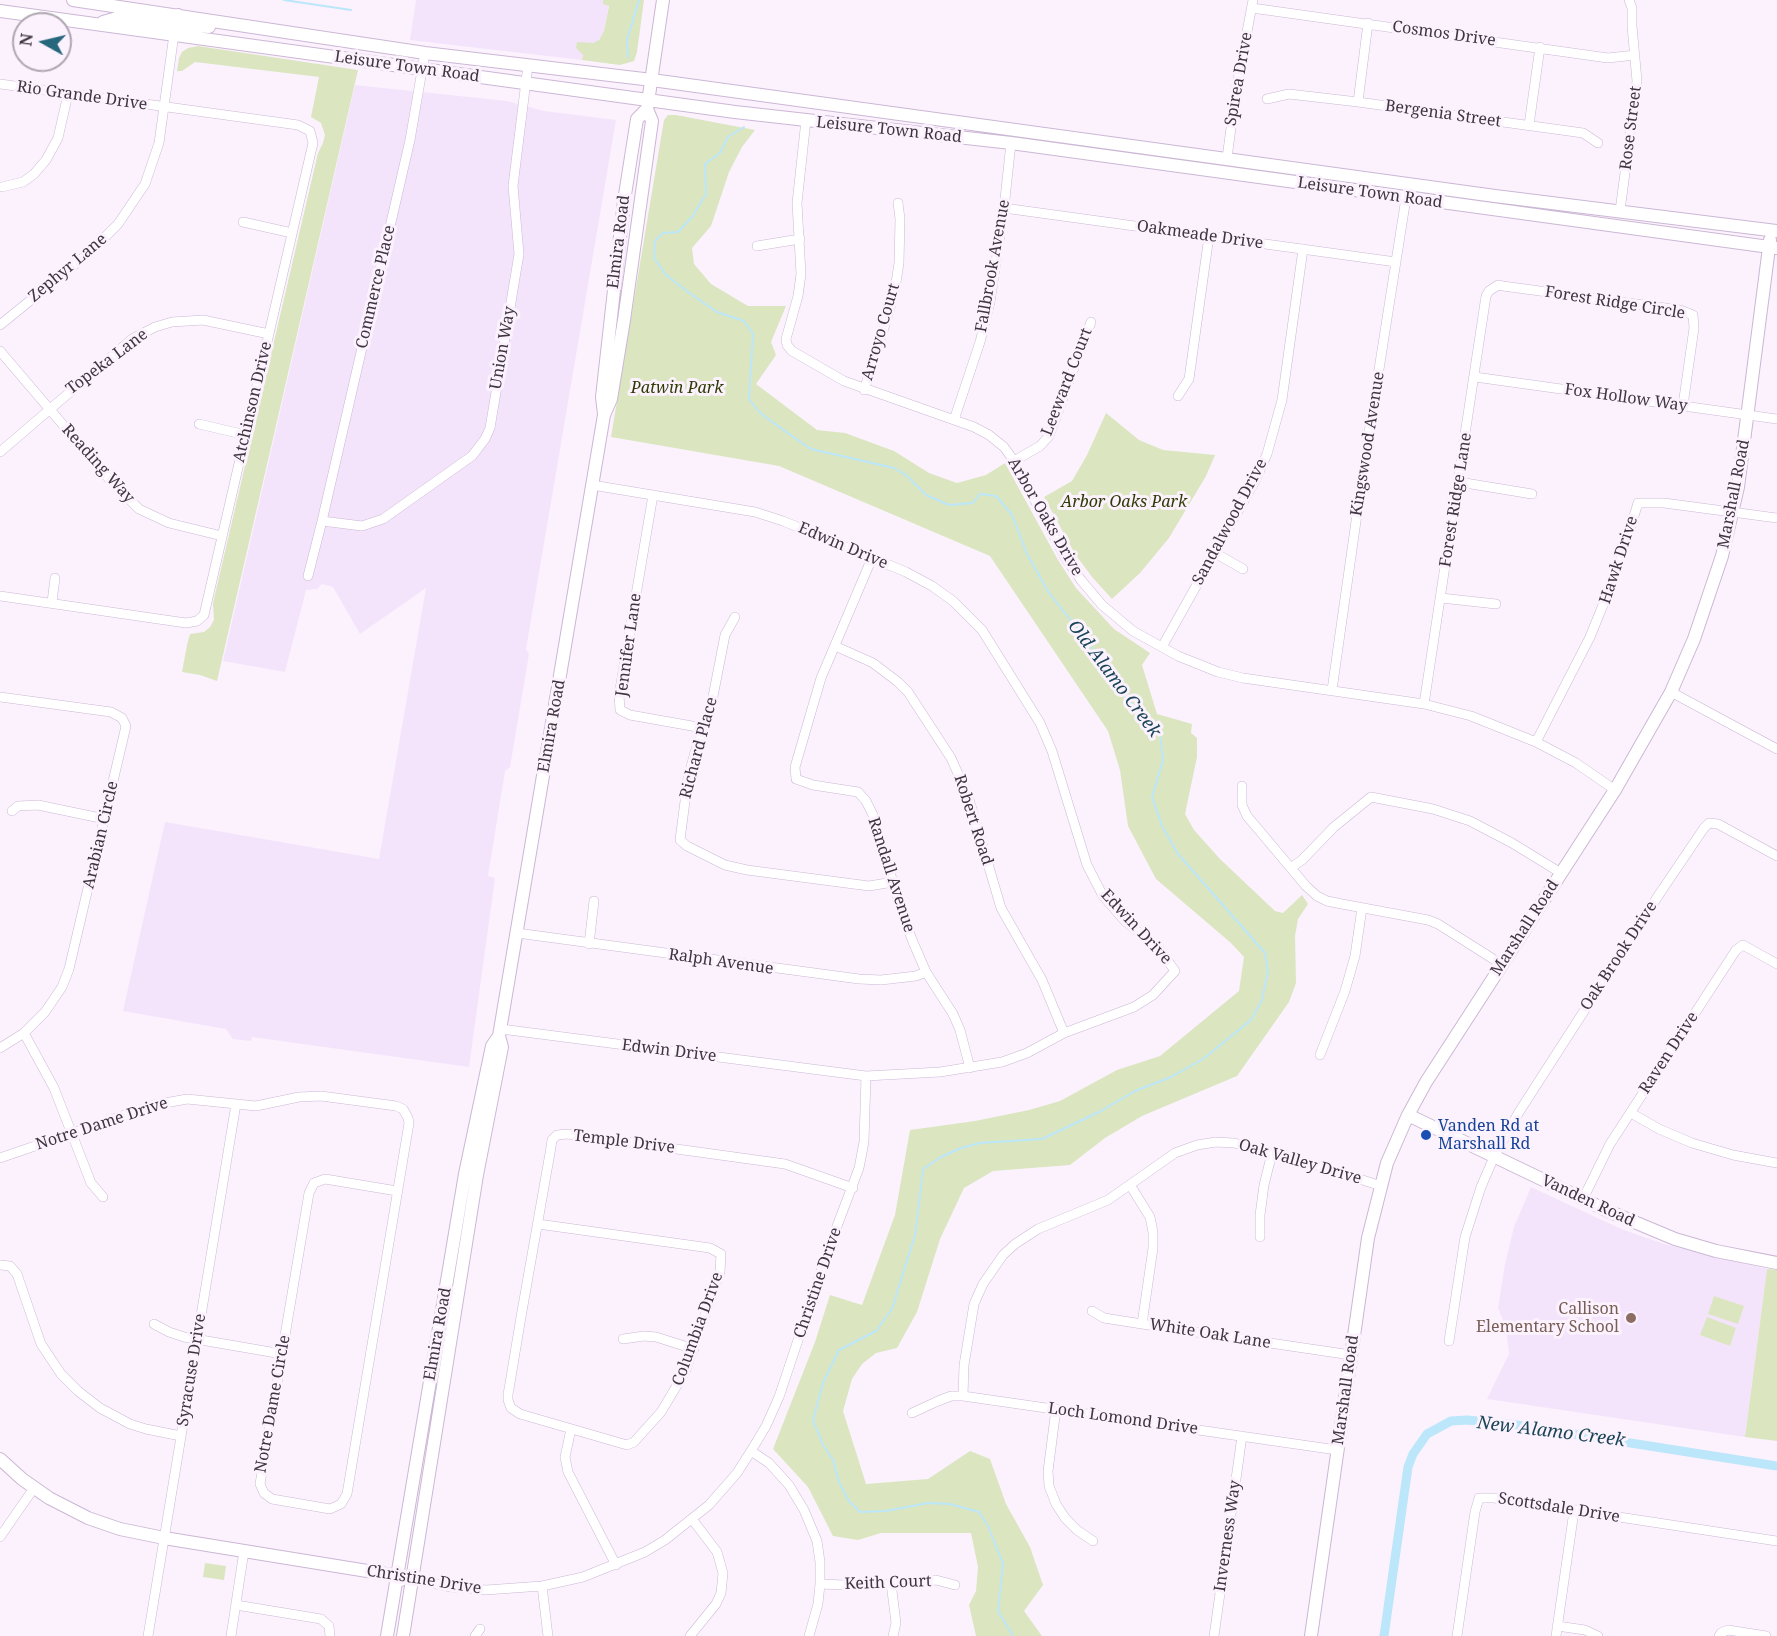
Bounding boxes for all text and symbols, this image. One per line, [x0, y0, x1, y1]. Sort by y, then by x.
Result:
north arrow [12, 12, 72, 72]
street label: Cosmos Drive [1391, 17, 1497, 51]
street label: Spirea Drive [1221, 31, 1257, 127]
text: N [14, 32, 38, 48]
street label: Leisure Town Road [333, 47, 481, 87]
street label: Rio Grande Drive [15, 77, 149, 115]
street label: Rose Street [1616, 85, 1646, 171]
street label: Bergenia Street [1384, 96, 1502, 132]
street label: Leisure Town Road [815, 113, 963, 147]
street label: Leisure Town Road [1296, 173, 1444, 213]
street label: Elmira Road [604, 194, 634, 290]
street label: Fallbrook Avenue [972, 198, 1014, 334]
street label: Oakmeade Drive [1135, 217, 1265, 253]
street label: Commerce Place [352, 223, 400, 351]
street label: Zephyr Lane [25, 230, 111, 306]
street label: Arroyo Court [858, 281, 904, 383]
street label: Forest Ridge Circle [1543, 282, 1687, 324]
street label: Union Way [486, 305, 520, 391]
street label: Topeka Lane [62, 325, 152, 399]
street label: Leeward Court [1038, 325, 1096, 439]
street label: Atchinson Drive [230, 340, 276, 464]
street label: Kingswood Avenue [1347, 370, 1389, 518]
park label: Patwin Park [631, 378, 723, 398]
street label: Fox Hollow Way [1563, 380, 1689, 416]
street label: Reading Way [58, 421, 138, 507]
street label: Forest Ridge Lane [1436, 431, 1476, 569]
street label: Marshall Road [1714, 438, 1754, 550]
street label: Arbor Oaks Drive [1003, 454, 1087, 580]
street label: Sandalwood Drive [1189, 456, 1271, 588]
park label: Arbor Oaks Park [1061, 492, 1187, 512]
street label: Hawk Drive [1596, 514, 1642, 606]
street label: Edwin Drive [795, 519, 891, 573]
street label: Jennifer Lane [612, 592, 646, 698]
water label: Old Alamo Creek [1063, 616, 1165, 742]
street label: Elmira Road [534, 678, 570, 774]
street label: Richard Place [676, 695, 722, 801]
street label: Robert Road [949, 772, 997, 868]
street label: Arabian Circle [79, 779, 123, 891]
street label: Randall Avenue [863, 815, 919, 935]
street label: Marshall Road [1487, 876, 1563, 980]
street label: Edwin Drive [1096, 886, 1176, 968]
street label: Oak Brook Drive [1577, 898, 1661, 1014]
street label: Ralph Avenue [667, 945, 775, 979]
street label: Raven Drive [1635, 1008, 1703, 1098]
street label: Edwin Drive [621, 1036, 717, 1066]
street label: Notre Dame Drive [33, 1094, 171, 1154]
place label: Vanden Rd at Marshall Rd [1438, 1116, 1539, 1154]
street label: Temple Drive [572, 1126, 676, 1158]
marker: Vanden Rd at Marshall Rd [1419, 1128, 1433, 1142]
street label: Oak Valley Drive [1236, 1135, 1364, 1189]
street label: Vanden Road [1538, 1171, 1638, 1231]
street label: Christine Drive [790, 1225, 846, 1341]
street label: Columbia Drive [669, 1270, 727, 1388]
street label: Elmira Road [420, 1286, 456, 1382]
place label: Callison Elementary School [1476, 1299, 1619, 1337]
marker: Callison Elementary School [1624, 1311, 1638, 1325]
street label: Syracuse Drive [174, 1312, 210, 1428]
street label: White Oak Lane [1148, 1315, 1272, 1353]
street label: Notre Dame Circle [251, 1334, 295, 1474]
street label: Marshall Road [1329, 1334, 1363, 1446]
street label: Loch Lomond Drive [1047, 1399, 1199, 1439]
water label: New Alamo Creek [1476, 1412, 1626, 1452]
street label: Inverness Way [1211, 1479, 1245, 1593]
street label: Scottsdale Drive [1497, 1489, 1621, 1527]
street label: Christine Drive [365, 1561, 483, 1599]
street label: Keith Court [844, 1572, 932, 1594]

